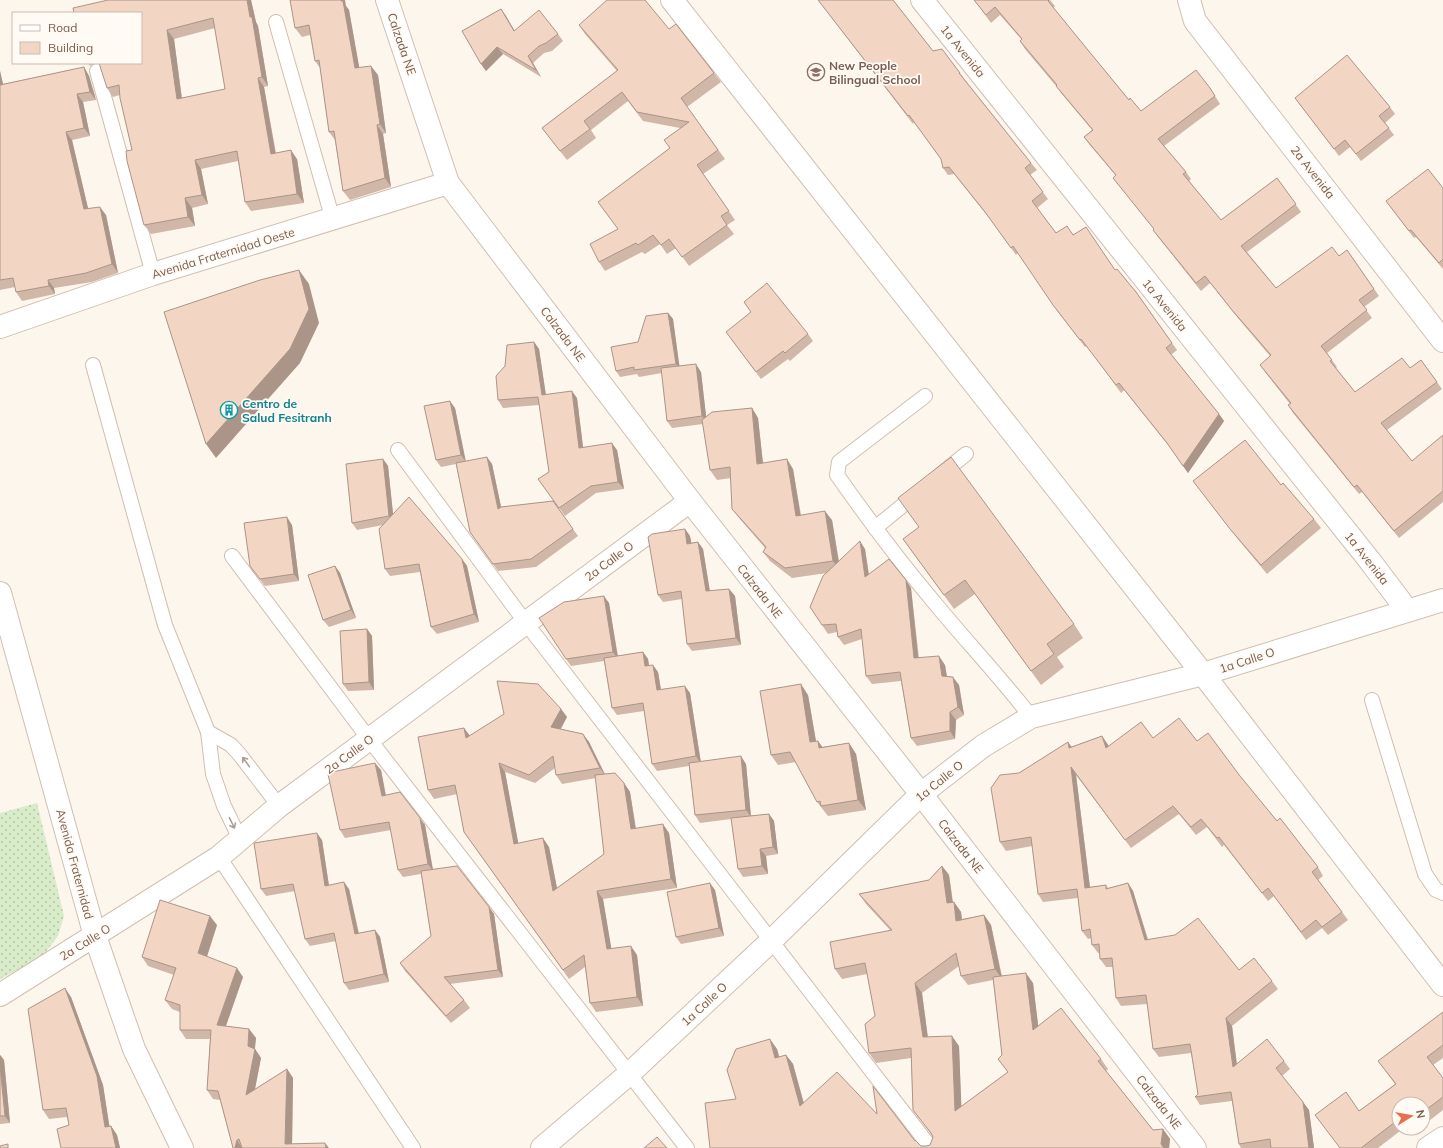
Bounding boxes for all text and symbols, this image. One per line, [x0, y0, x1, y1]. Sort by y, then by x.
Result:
street label: Calzada NE [384, 11, 420, 77]
legend [12, 12, 142, 64]
text: Road [48, 20, 77, 35]
street label: 1a Avenida [937, 22, 989, 80]
text: Building [48, 40, 93, 55]
place label: New People Bilingual School [829, 58, 921, 87]
school or university icon: New People Bilingual School [806, 62, 826, 82]
street label: 2a Avenida [1288, 143, 1338, 201]
street label: Avenida Fraternidad Oeste [150, 224, 296, 282]
street label: 1a Avenida [1139, 276, 1191, 334]
street label: Calzada NE [537, 304, 589, 364]
place label: Centro de Salud Fesitranh [242, 396, 332, 425]
building icon: Centro de Salud Fesitranh [219, 400, 239, 420]
street label: 1a Avenida [1342, 529, 1392, 587]
street label: 2a Calle O [582, 538, 636, 584]
street label: Calzada NE [734, 561, 786, 621]
street label: 1a Calle O [1217, 644, 1277, 676]
street label: 2a Calle O [321, 731, 377, 777]
one-way arrow [241, 757, 250, 768]
street label: 1a Calle O [912, 757, 966, 805]
street label: Avenida Fraternidad [53, 807, 97, 921]
one-way arrow [229, 816, 236, 828]
street label: Calzada NE [935, 816, 987, 876]
street label: 2a Calle O [57, 920, 113, 964]
street label: 1a Calle O [678, 979, 730, 1029]
street label: Calzada NE [1133, 1072, 1185, 1132]
north arrow [1391, 1096, 1431, 1136]
text: N [1413, 1109, 1428, 1120]

